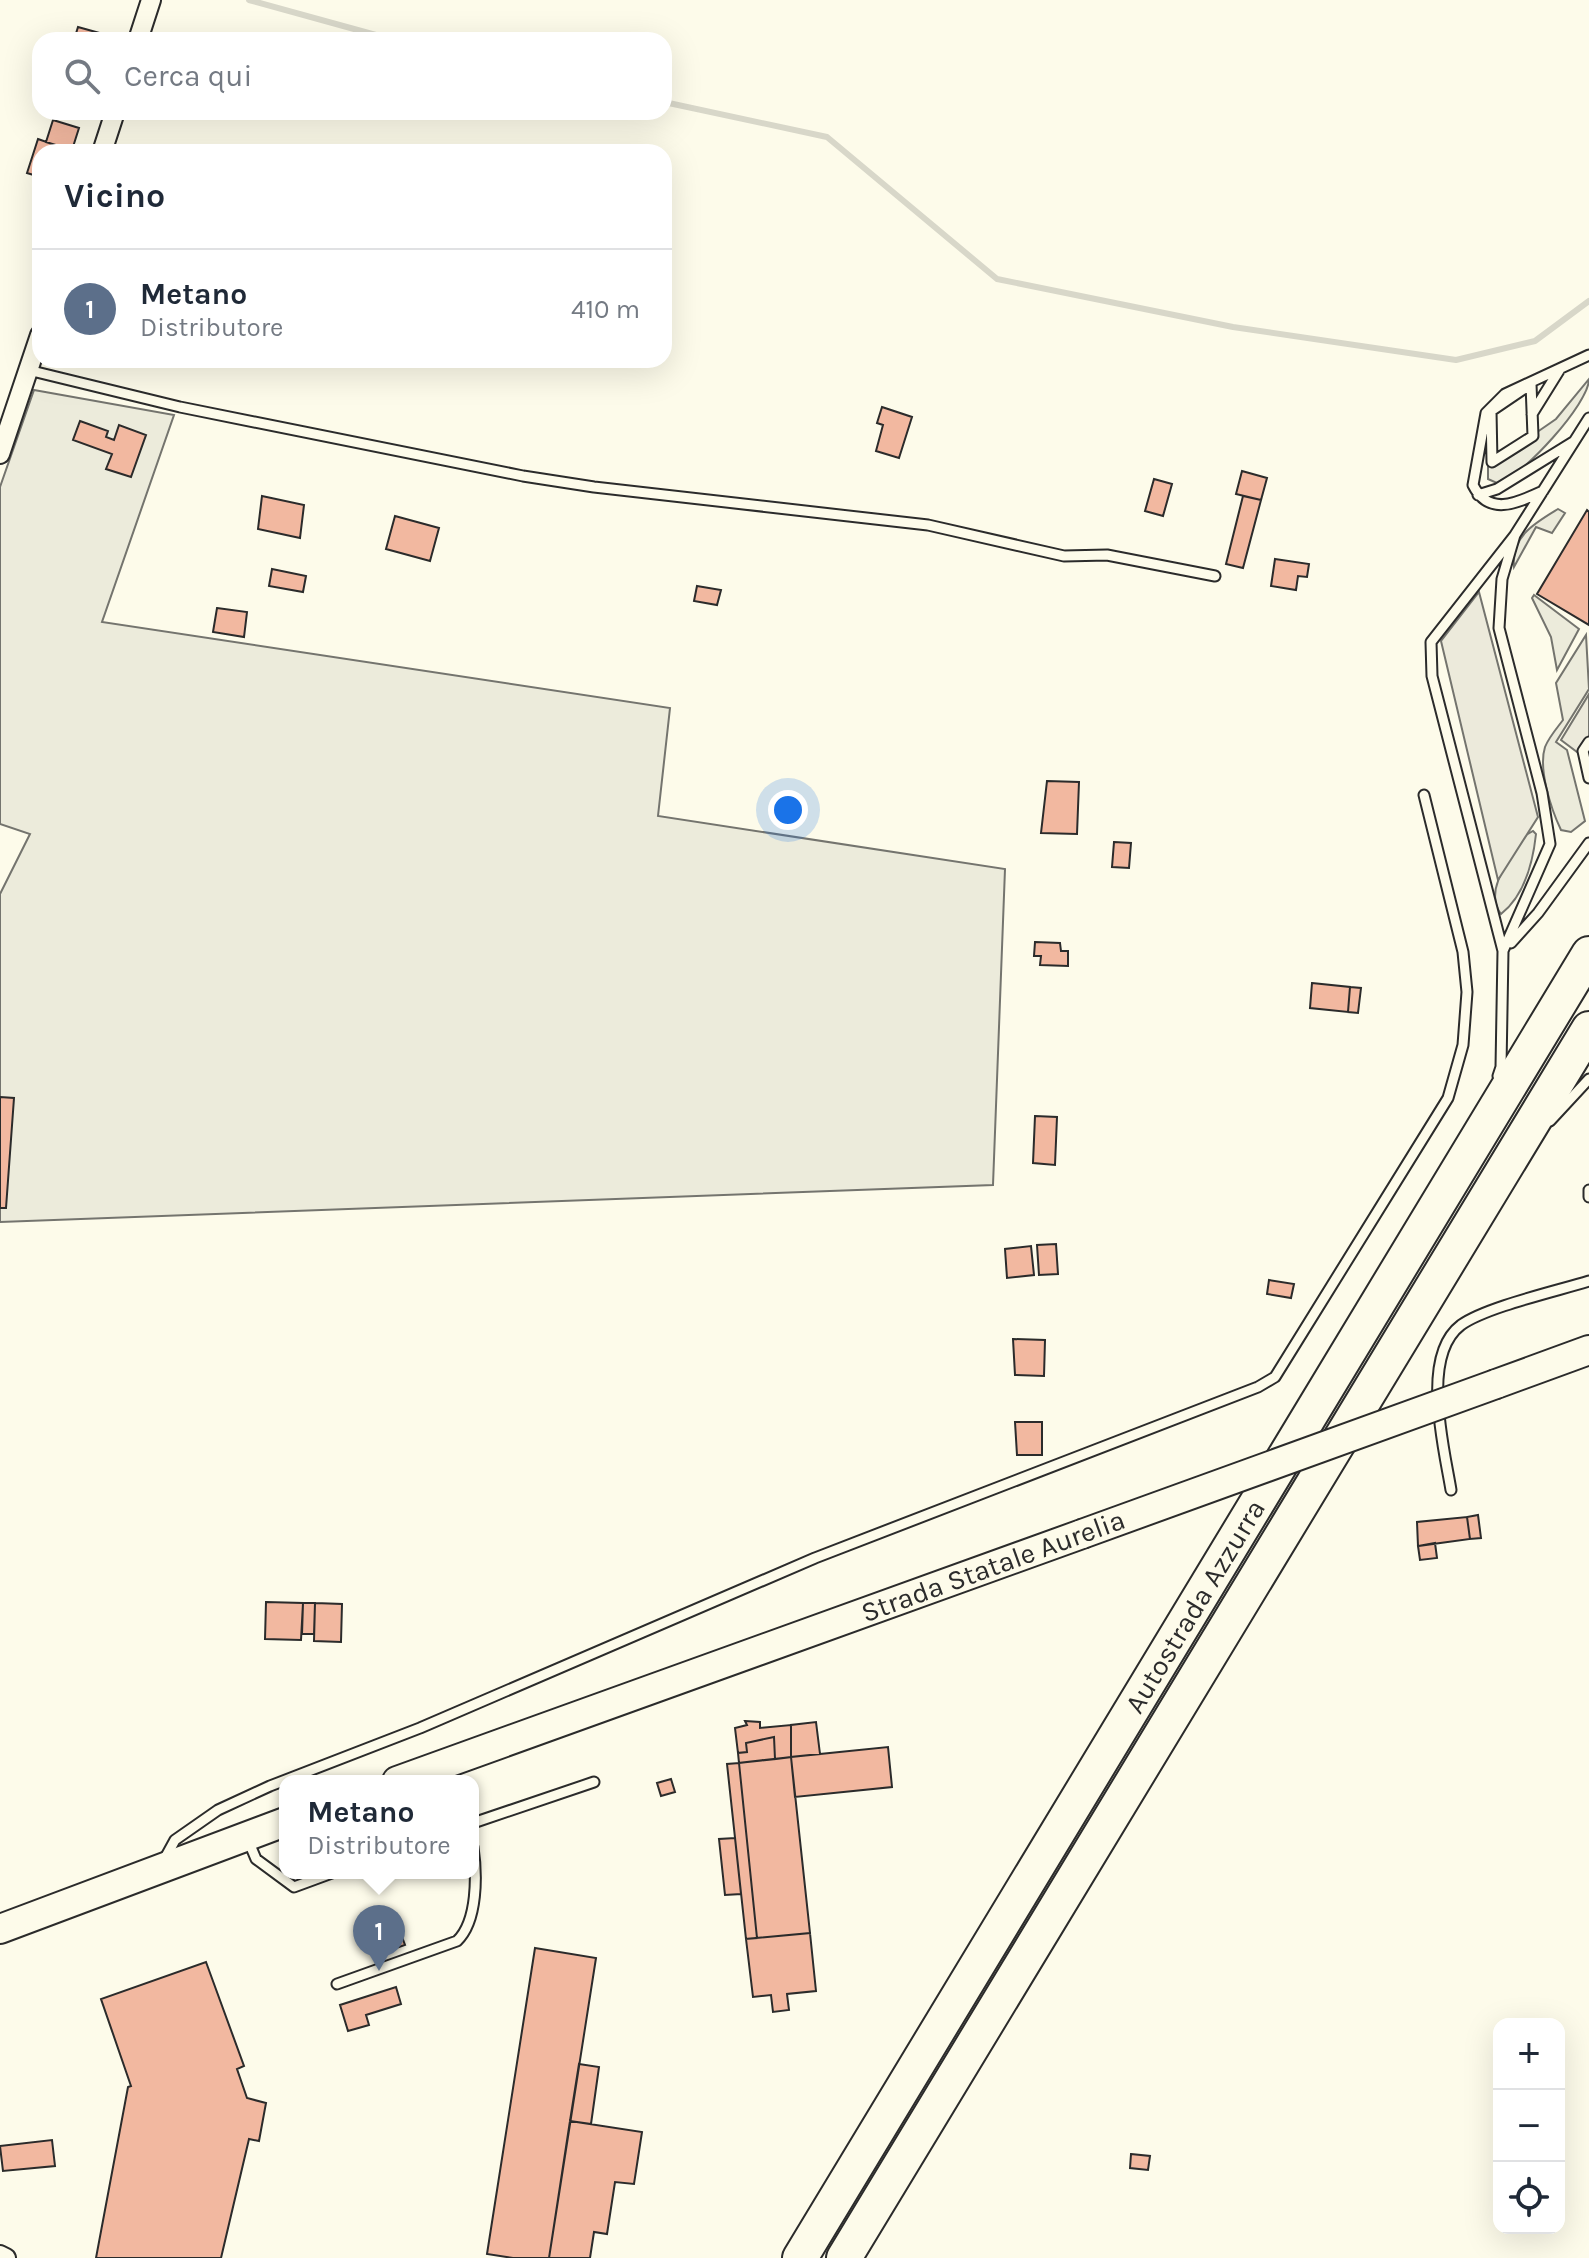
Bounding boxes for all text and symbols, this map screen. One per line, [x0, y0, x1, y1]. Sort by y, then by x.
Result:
search box [32, 32, 672, 120]
icon: search [60, 54, 104, 98]
text: Cerca qui [124, 58, 252, 94]
text: Vicino [64, 176, 165, 216]
text: Metano [140, 276, 247, 312]
text: 1 [85, 294, 95, 325]
text: 410 m [571, 294, 640, 325]
text: Distributore [140, 312, 283, 343]
your location [768, 790, 808, 830]
street label: Autostrada Azzurra [1117, 1493, 1272, 1719]
street label: Strada Statale Aurelia [857, 1503, 1129, 1629]
popup [279, 1775, 479, 1879]
text: Metano [307, 1794, 415, 1830]
text: Distributore [307, 1830, 451, 1861]
pin: 1 [353, 1905, 405, 1971]
map controls [1493, 2018, 1565, 2234]
button: + [1493, 2018, 1565, 2090]
button: − [1493, 2090, 1565, 2162]
button: locate [1493, 2162, 1565, 2234]

